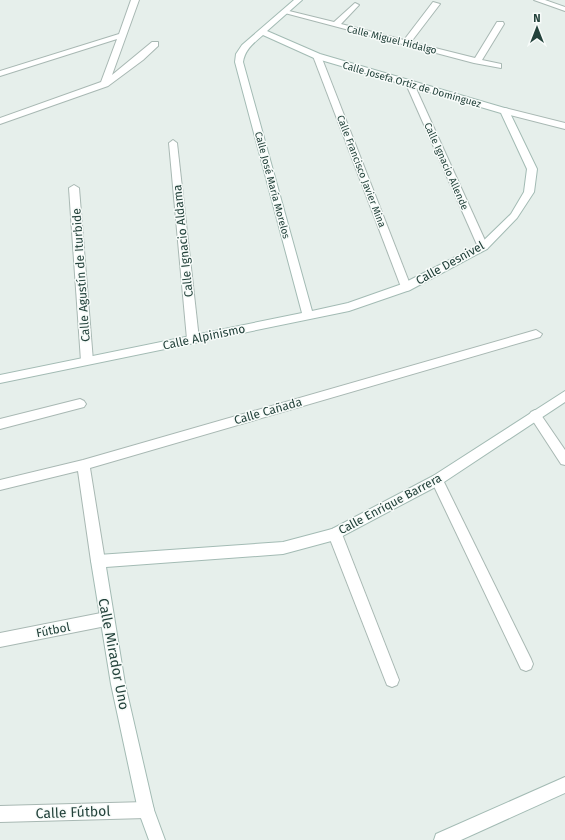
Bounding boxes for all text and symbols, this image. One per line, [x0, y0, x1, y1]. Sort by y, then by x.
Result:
north arrow [517, 8, 557, 48]
text: N [533, 12, 541, 25]
street label: Calle Miguel Hidalgo [346, 23, 438, 57]
street label: Calle Josefa Ortiz de Domínguez [341, 58, 483, 111]
street label: Calle Francisco Javier Mina [334, 113, 388, 229]
street label: Calle Ignacio Allende [421, 121, 471, 212]
street label: Calle José María Morelos [252, 130, 293, 240]
street label: Calle Ignacio Aldama [170, 184, 196, 298]
street label: Calle Agustín de Iturbide [69, 208, 93, 342]
street label: Calle Desnivel [413, 238, 487, 288]
street label: Calle Alpinismo [162, 321, 246, 353]
street label: Calle Cañada [232, 395, 304, 427]
street label: Calle Enrique Barrera [336, 471, 444, 537]
street label: Calle Mirador Uno [94, 597, 133, 711]
street label: Fútbol [35, 620, 72, 640]
street label: Calle Fútbol [35, 803, 111, 822]

